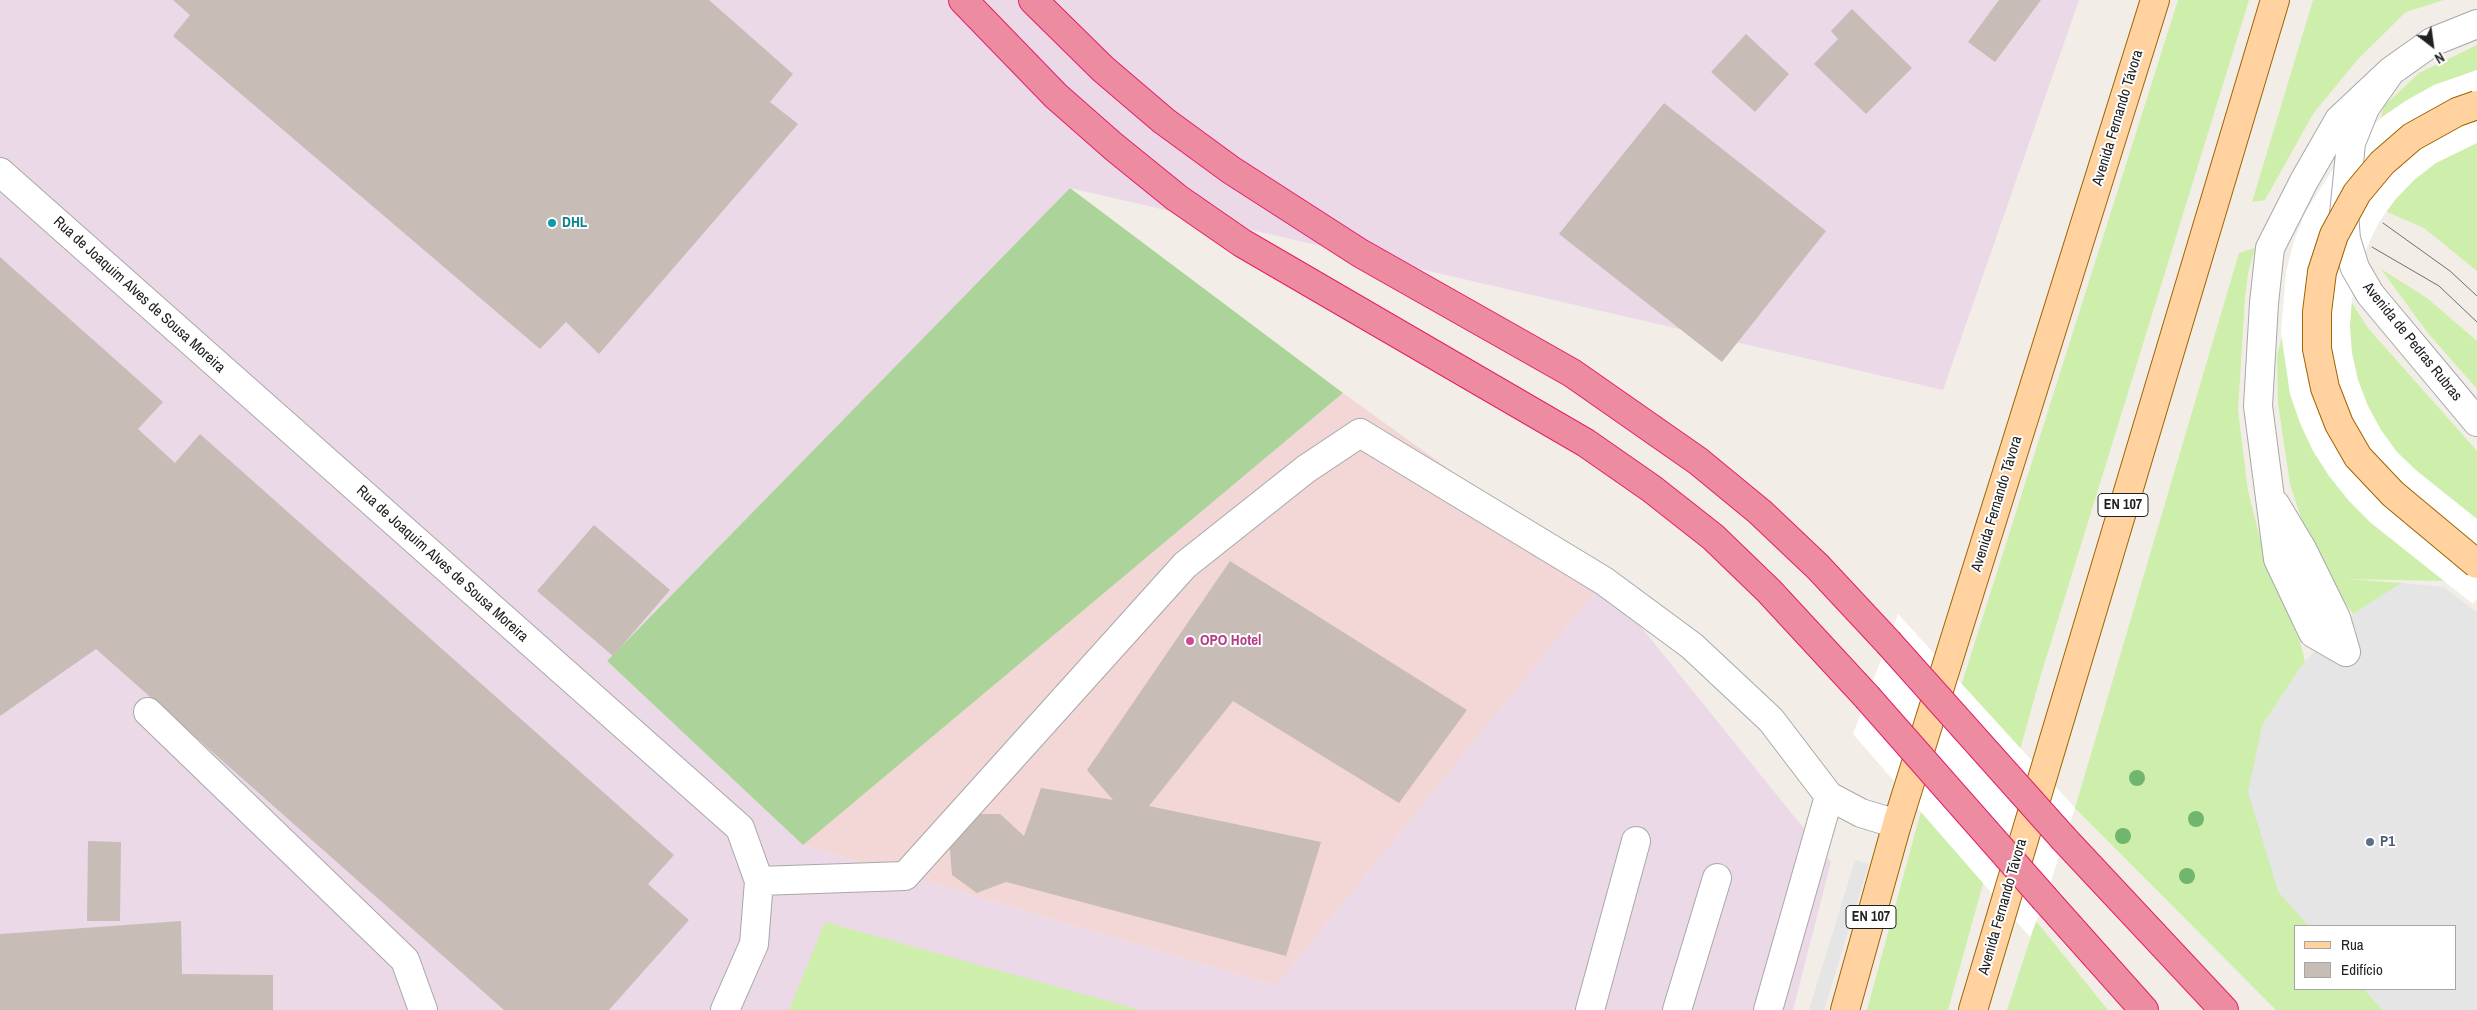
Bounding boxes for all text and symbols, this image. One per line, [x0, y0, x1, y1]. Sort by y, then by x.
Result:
north arrow [2407, 20, 2457, 70]
street label: Avenida Fernando Távora [2089, 48, 2147, 188]
text: N [2431, 48, 2448, 68]
street label: Rua de Joaquim Alves de Sousa Moreira [49, 213, 229, 377]
place label: DHL [562, 214, 587, 232]
marker: DHL [546, 217, 558, 229]
street label: Avenida de Pedras Rubras [2359, 279, 2465, 405]
street label: Avenida Fernando Távora [1968, 434, 2026, 574]
street label: Rua de Joaquim Alves de Sousa Moreira [352, 482, 532, 646]
road number: EN 107 [2098, 494, 2148, 516]
place label: OPO Hotel [1200, 632, 1262, 650]
marker: OPO Hotel [1184, 635, 1196, 647]
place label: P1 [2380, 833, 2395, 851]
marker: P1 [2364, 836, 2376, 848]
street label: Avenida Fernando Távora [1975, 837, 2031, 977]
road number: EN 107 [1846, 906, 1896, 929]
legend [2294, 925, 2457, 990]
text: Rua [2341, 934, 2364, 955]
text: Edifício [2341, 959, 2383, 980]

